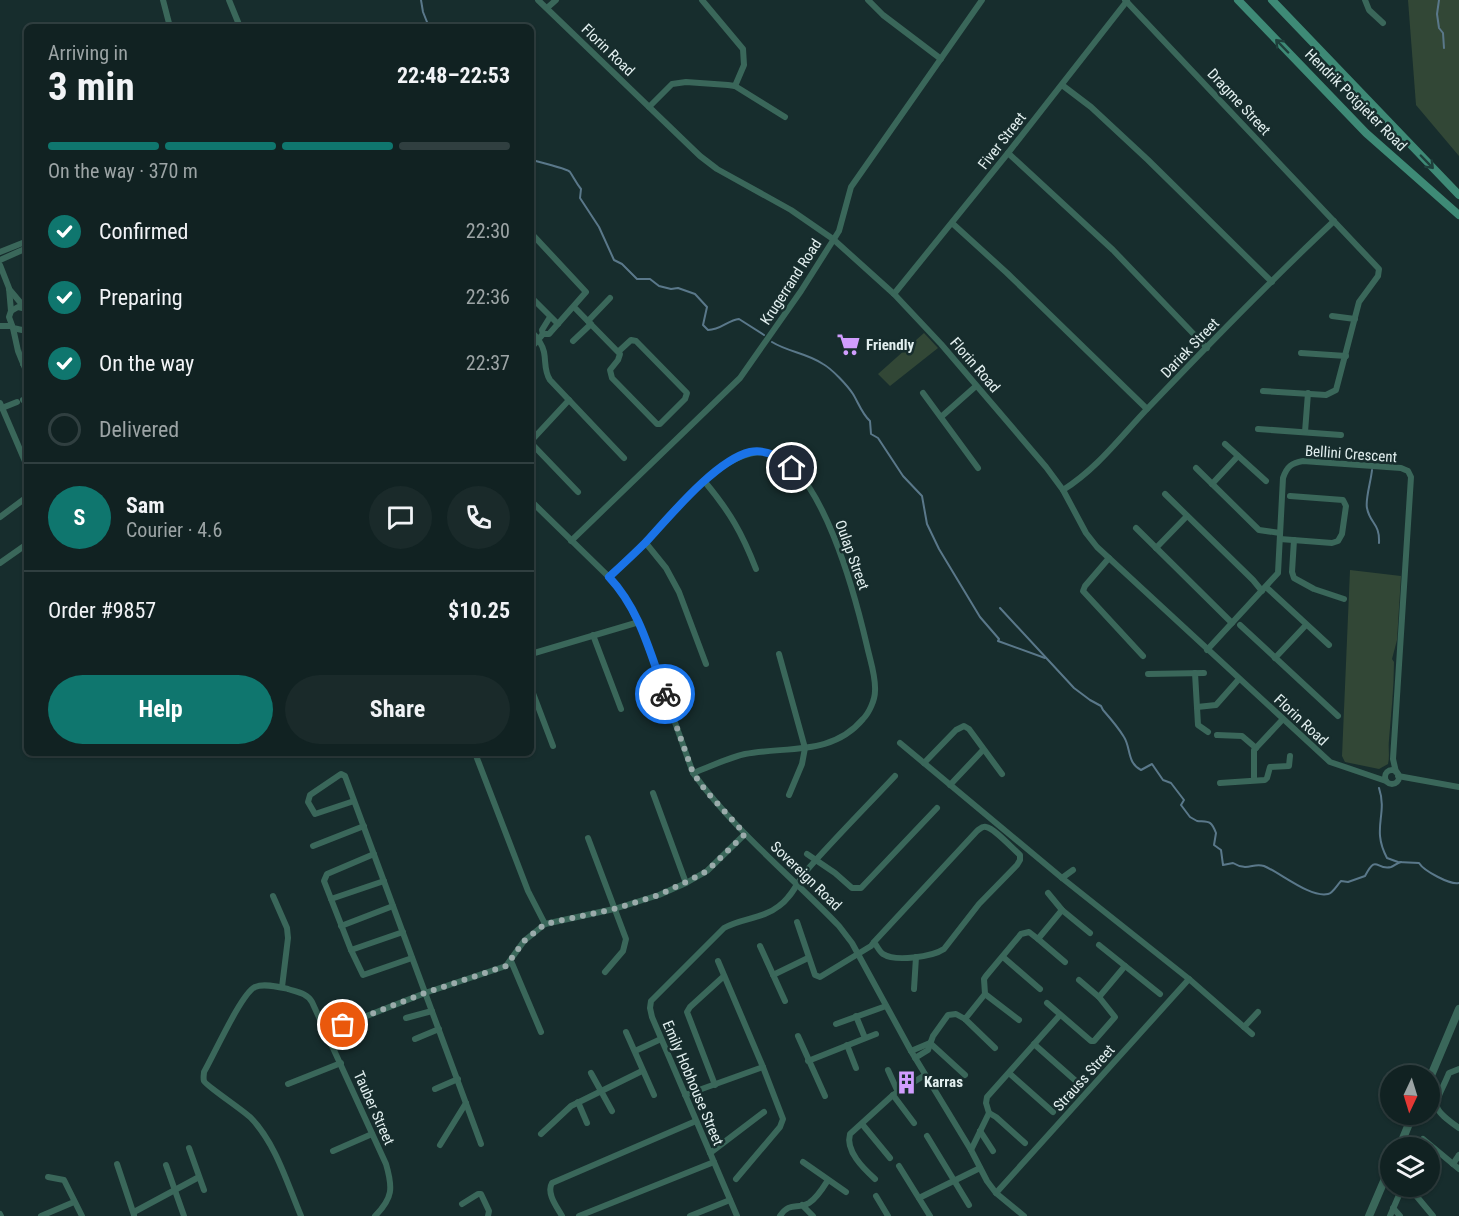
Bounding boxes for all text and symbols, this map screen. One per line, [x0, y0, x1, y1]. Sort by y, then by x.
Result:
street label: Florin Road [578, 20, 638, 80]
one-way arrow [1275, 38, 1289, 53]
text: Arriving in [48, 41, 128, 65]
street label: Hendrik Potgieter Road [1301, 45, 1411, 155]
text: 22:48–22:53 [397, 63, 510, 88]
text: 3 min [48, 64, 135, 110]
street label: Dragme Street [1204, 65, 1274, 139]
street label: Fiver Street [974, 109, 1030, 173]
one-way arrow [1419, 154, 1434, 169]
text: On the way · 370 m [48, 159, 198, 183]
icon: check [48, 215, 81, 248]
text: Confirmed [99, 219, 188, 244]
text: 22:30 [466, 219, 510, 243]
street label: Krugerrand Road [757, 236, 825, 328]
icon: check [48, 281, 81, 314]
text: Preparing [99, 285, 183, 310]
text: 22:36 [466, 285, 510, 309]
street label: Dariek Street [1157, 314, 1223, 382]
supermarket icon: Friendly [835, 332, 861, 358]
street label: Florin Road [946, 334, 1004, 396]
place label: Friendly [866, 336, 914, 354]
icon: check [48, 347, 81, 380]
text: On the way [99, 351, 194, 376]
text: 22:37 [466, 351, 510, 375]
text: Delivered [99, 417, 179, 442]
pin [766, 442, 817, 493]
street label: Bellini Crescent [1304, 442, 1398, 466]
icon: home [775, 451, 808, 484]
button: chat [369, 486, 432, 549]
button: phone [447, 486, 510, 549]
text: Sam [126, 493, 165, 518]
text: S [74, 505, 85, 530]
text: Courier · 4.6 [126, 518, 222, 542]
street label: Oulap Street [831, 518, 873, 592]
text: Order #9857 [48, 598, 156, 623]
text: $10.25 [448, 598, 510, 623]
courier [635, 664, 695, 724]
button: Help [48, 675, 273, 744]
button: Share [285, 675, 510, 744]
icon: bike [649, 678, 682, 711]
street label: Florin Road [1270, 691, 1332, 749]
street label: Sovereign Road [767, 838, 845, 914]
pin [317, 999, 368, 1050]
icon: bag [326, 1008, 359, 1041]
street label: Emily Hobhouse Street [659, 1018, 727, 1148]
street label: Strauss Street [1049, 1041, 1119, 1115]
north arrow [1380, 1065, 1440, 1125]
map controls [1380, 1065, 1440, 1197]
street label: Tauber Street [350, 1068, 398, 1148]
building icon: Karras [893, 1069, 919, 1095]
place label: Karras [924, 1073, 963, 1091]
button: layers [1380, 1137, 1440, 1197]

